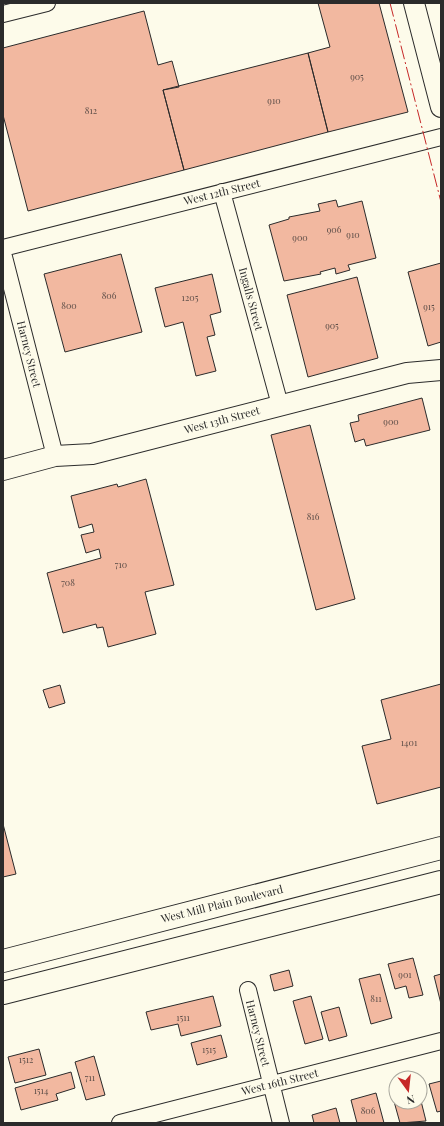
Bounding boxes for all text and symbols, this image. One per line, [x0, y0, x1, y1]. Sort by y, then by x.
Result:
house number: 905 [350, 70, 364, 82]
house number: 910 [267, 94, 281, 106]
house number: 812 [85, 104, 97, 116]
street label: West 12th Street [181, 175, 262, 208]
house number: 906 [327, 223, 342, 235]
house number: 910 [346, 228, 360, 240]
house number: 900 [292, 231, 308, 243]
street label: Ingalls Street [236, 266, 267, 332]
house number: 806 [102, 289, 117, 301]
house number: 1205 [182, 291, 199, 303]
house number: 800 [61, 299, 77, 311]
house number: 915 [423, 300, 435, 312]
street label: Harney Street [14, 319, 45, 389]
house number: 905 [325, 319, 339, 331]
street label: West 13th Street [181, 402, 261, 437]
house number: 900 [383, 415, 399, 427]
house number: 816 [307, 510, 320, 522]
house number: 710 [115, 558, 127, 570]
house number: 708 [61, 576, 75, 588]
house number: 1401 [401, 736, 418, 748]
street label: West Mill Plain Boulevard [158, 881, 285, 926]
house number: 901 [398, 968, 412, 980]
house number: 811 [370, 992, 382, 1004]
street label: Harney Street [243, 998, 274, 1068]
house number: 1511 [176, 1011, 190, 1023]
house number: 1515 [202, 1043, 216, 1055]
house number: 1512 [19, 1053, 33, 1065]
street label: West 16th Street [239, 1065, 320, 1099]
north arrow [388, 1070, 428, 1110]
house number: 711 [85, 1071, 96, 1083]
house number: 1514 [34, 1084, 49, 1096]
text: N [405, 1092, 416, 1108]
house number: 806 [361, 1104, 376, 1116]

